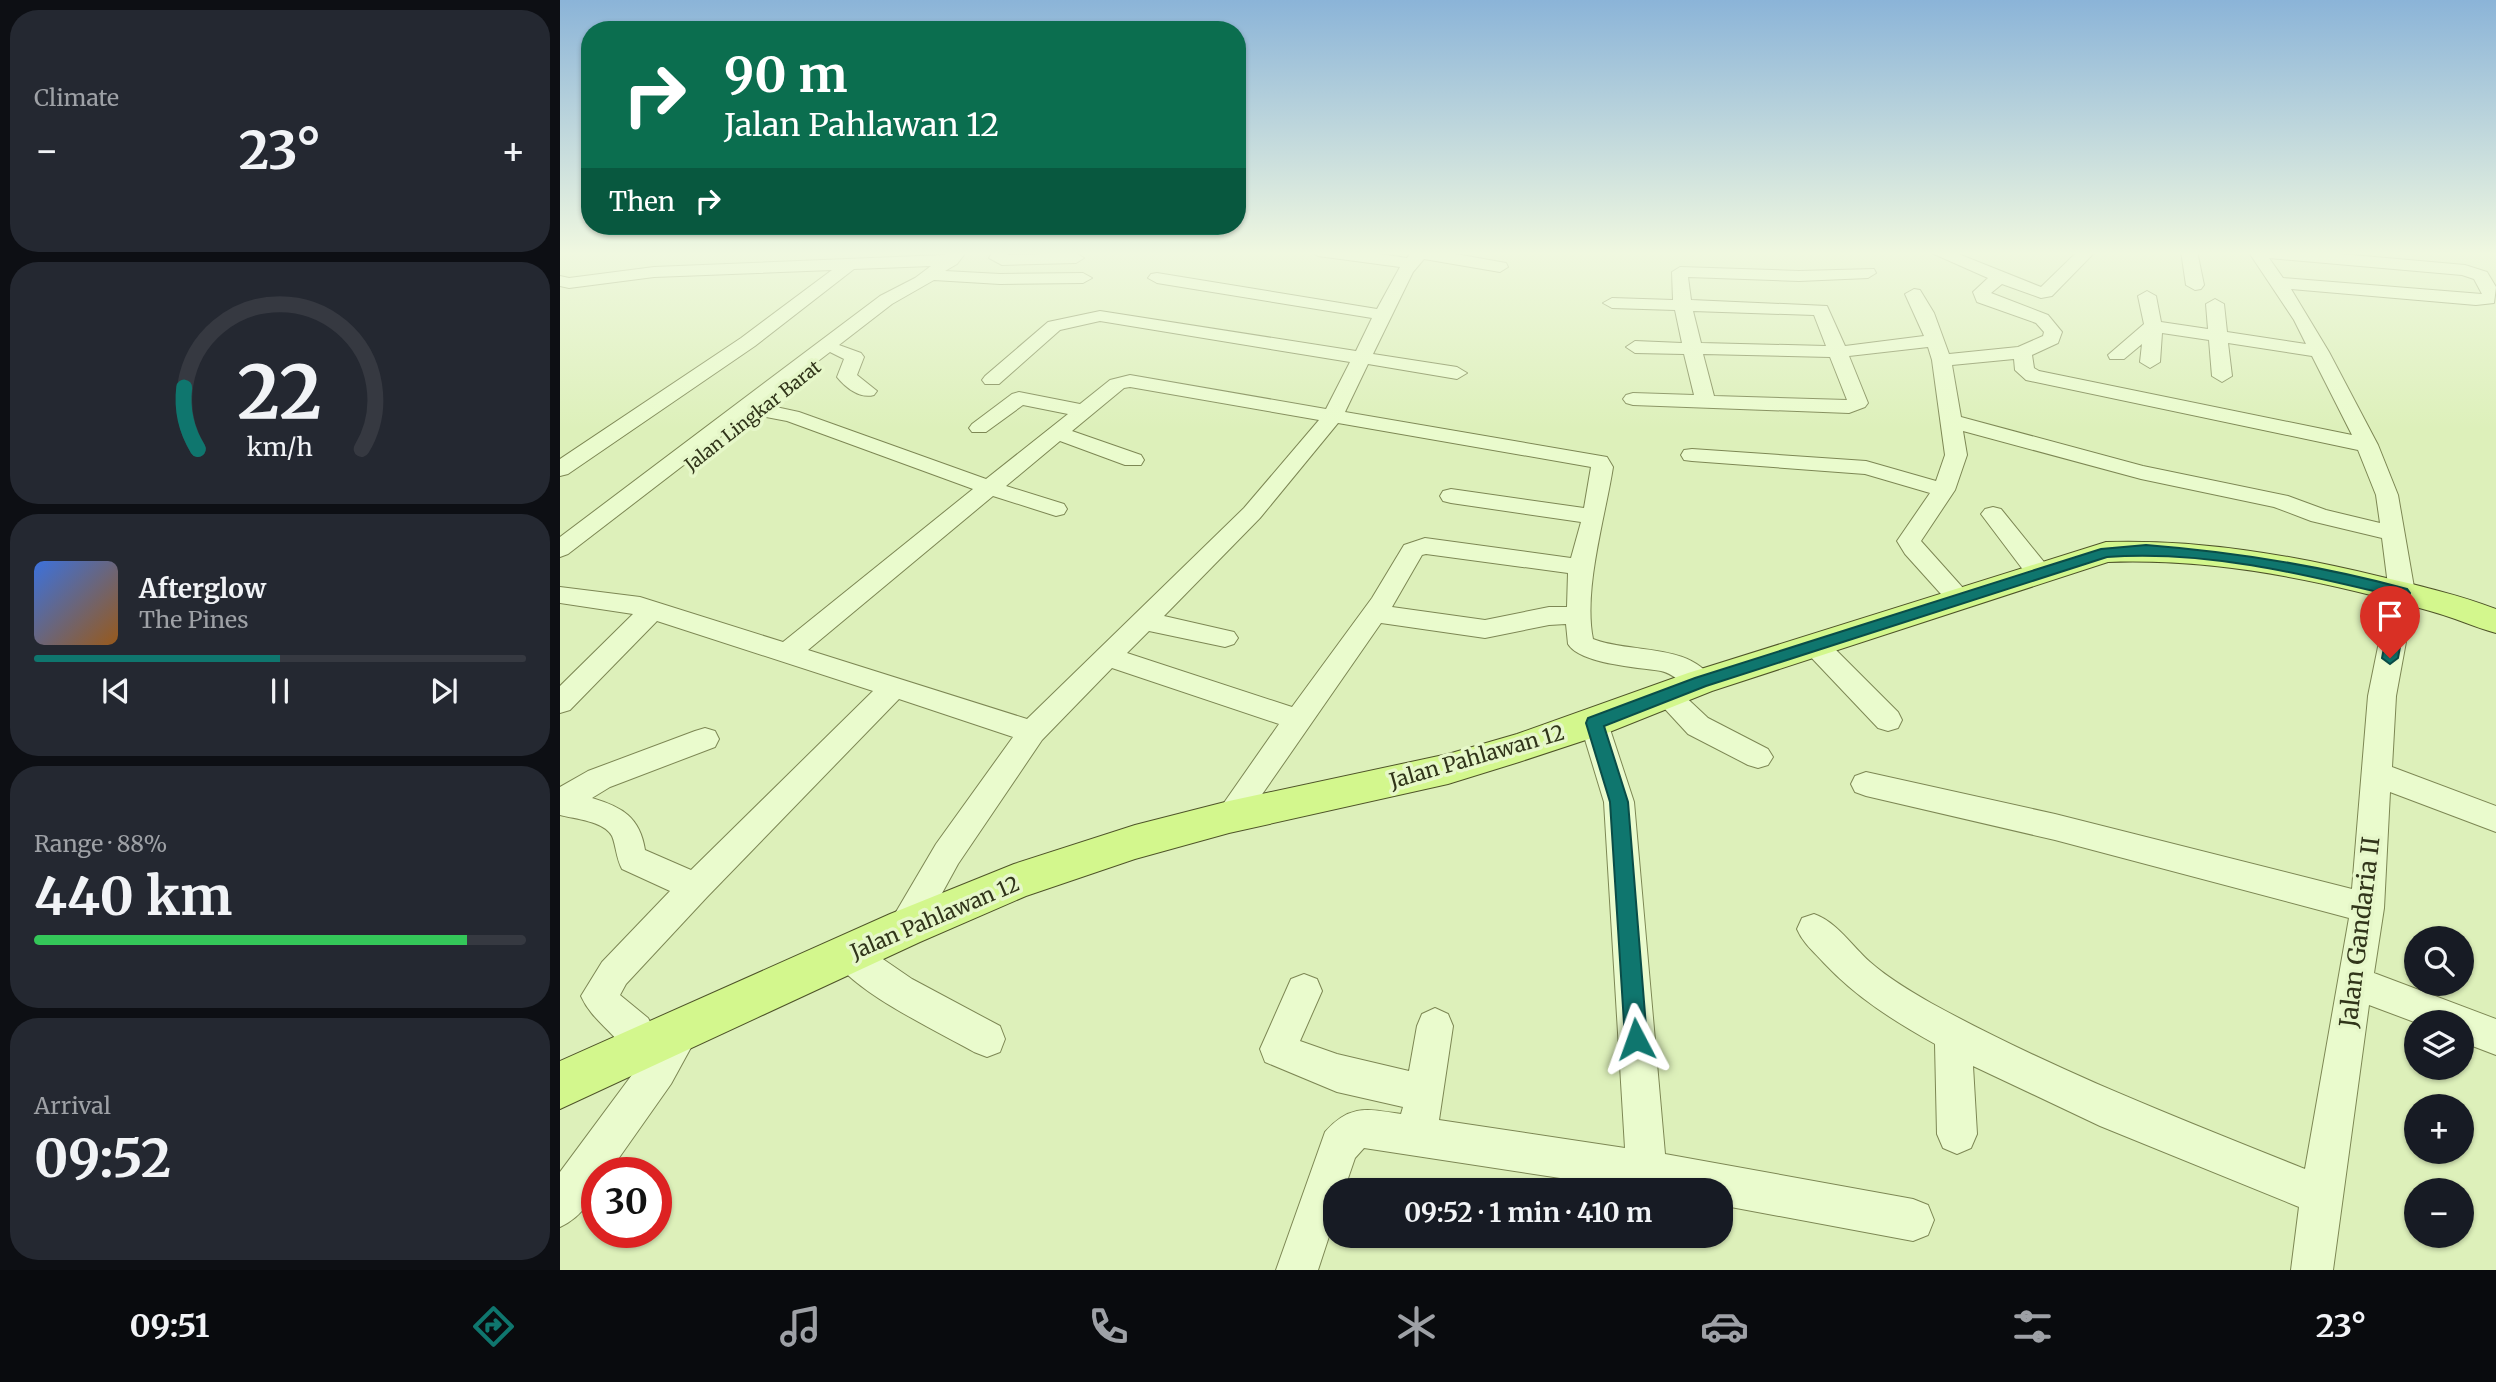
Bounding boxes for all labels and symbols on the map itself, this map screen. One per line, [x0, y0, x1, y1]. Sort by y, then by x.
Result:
street label: Jalan Lingkar Barat [679, 355, 825, 477]
pin [2360, 586, 2420, 658]
street label: Jalan Pahlawan 12 [1385, 719, 1567, 795]
street label: Jalan Gandaria II [2332, 835, 2387, 1030]
street label: Jalan Pahlawan 12 [845, 870, 1023, 966]
position arrow [1599, 1002, 1673, 1076]
speed limit sign: 30 [581, 1157, 672, 1248]

